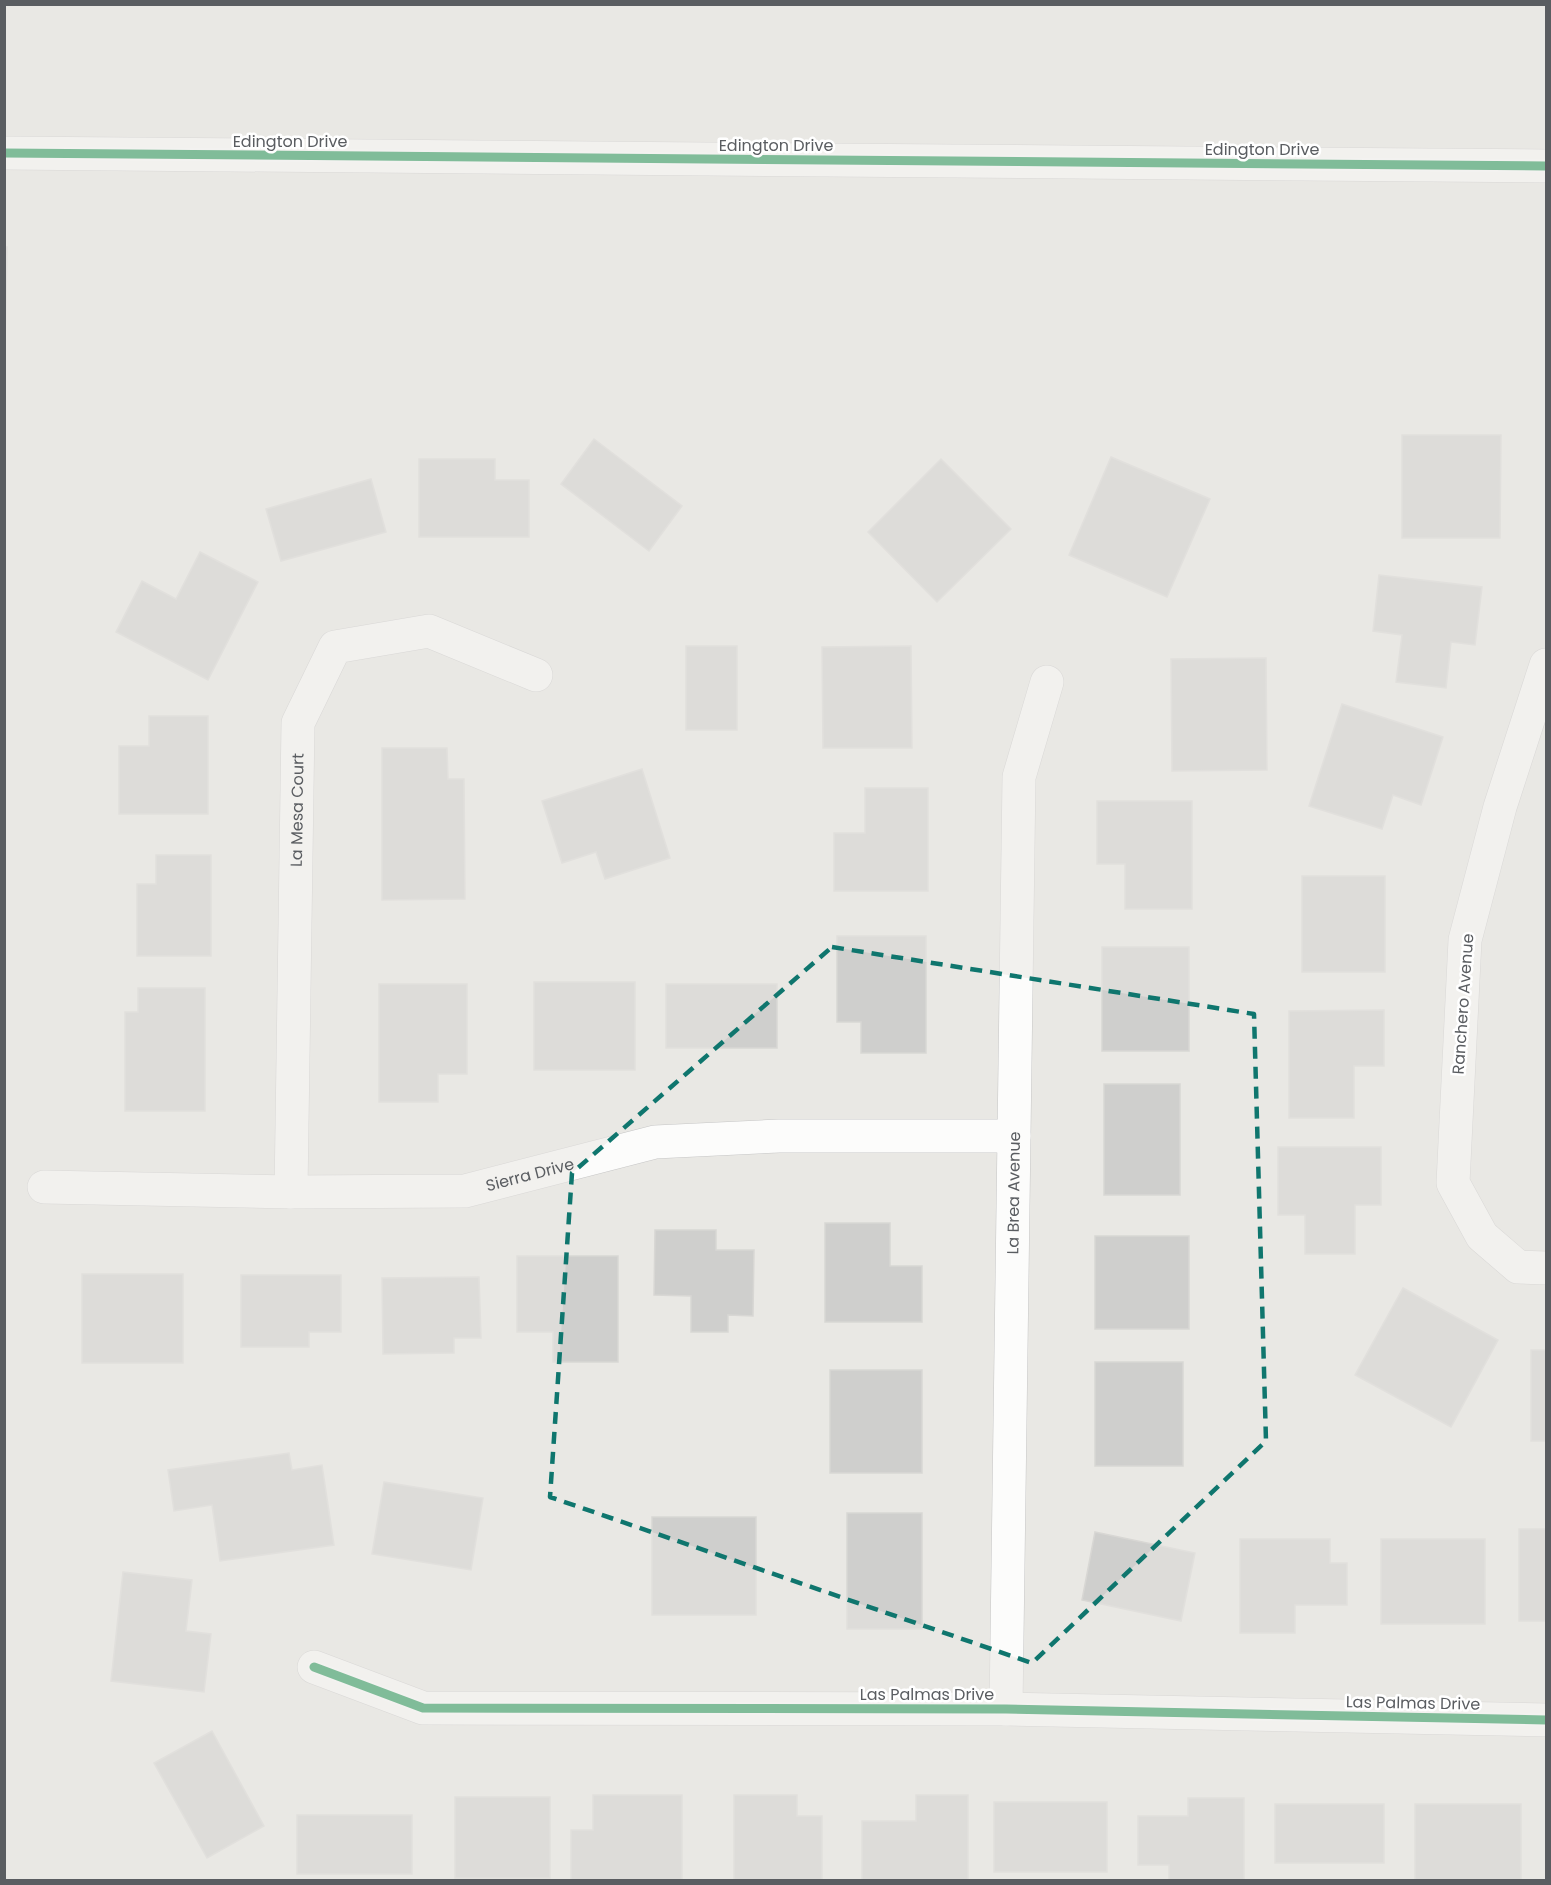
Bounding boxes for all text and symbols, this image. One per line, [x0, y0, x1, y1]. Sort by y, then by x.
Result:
street label: Edington Drive [233, 130, 347, 153]
street label: Edington Drive [719, 134, 833, 157]
street label: Edington Drive [1205, 138, 1319, 161]
street label: La Mesa Court [284, 753, 309, 867]
street label: Ranchero Avenue [1447, 933, 1479, 1075]
street label: La Brea Avenue [1001, 1131, 1026, 1255]
street label: Sierra Drive [483, 1152, 577, 1197]
street label: Las Palmas Drive [860, 1683, 994, 1706]
street label: Las Palmas Drive [1346, 1690, 1480, 1716]

